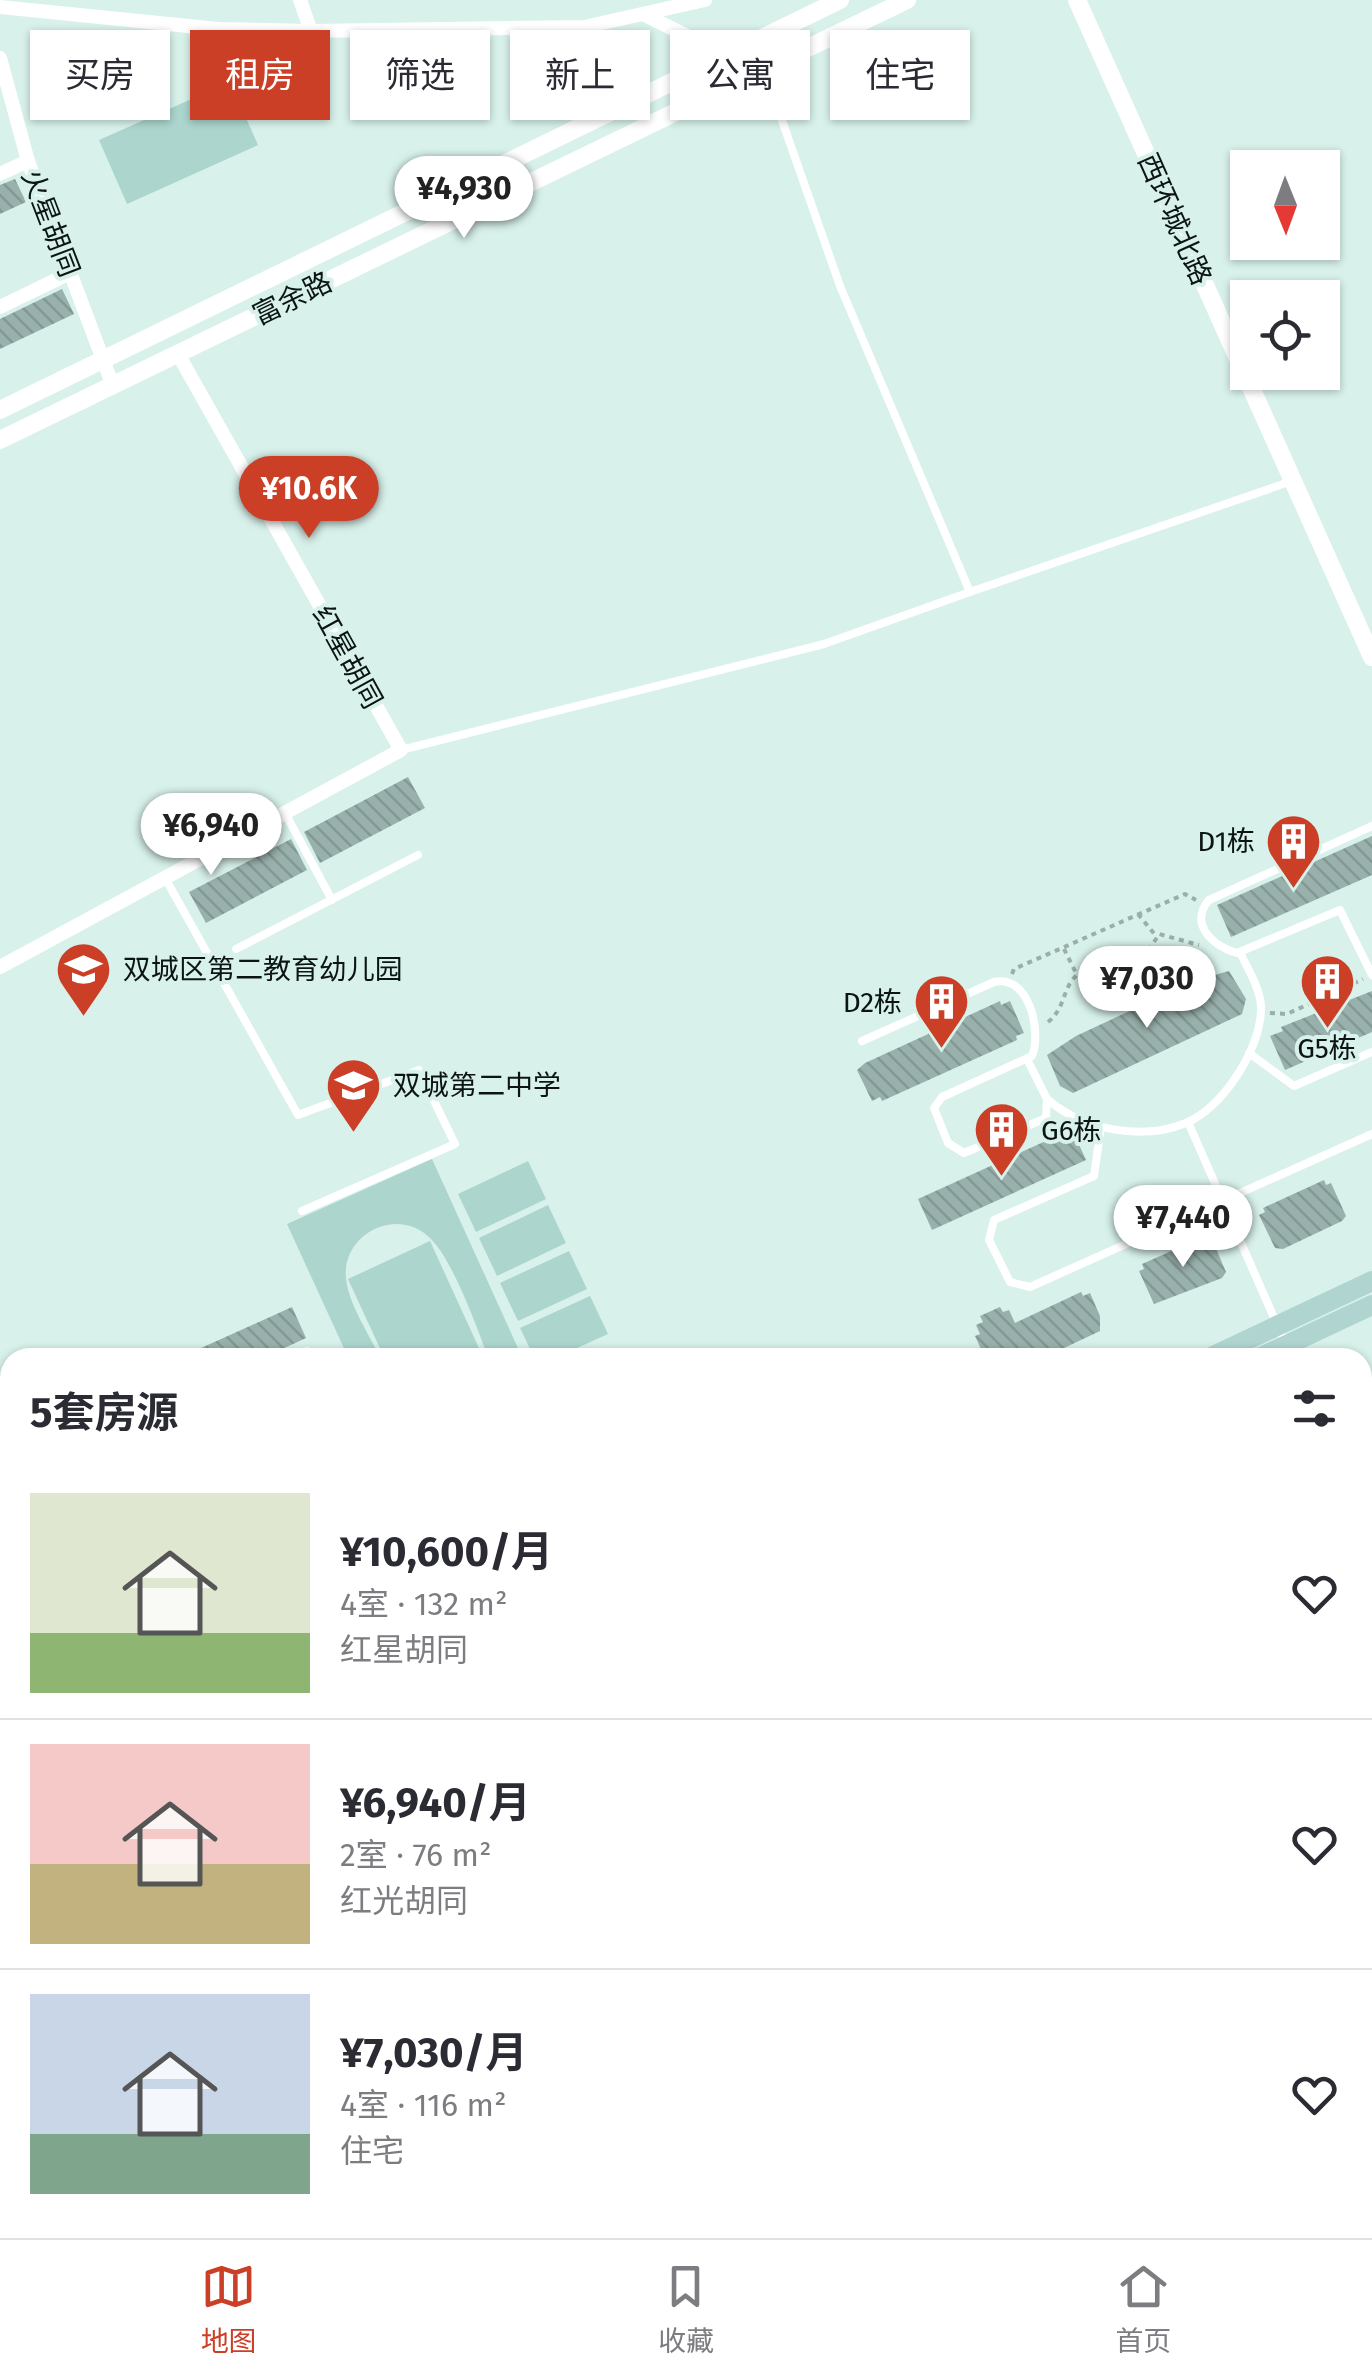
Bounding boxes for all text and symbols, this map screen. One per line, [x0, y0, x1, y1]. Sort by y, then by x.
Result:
chip: 买房 [30, 30, 170, 120]
chip: 租房 [190, 30, 330, 120]
chip: 筛选 [350, 30, 490, 120]
chip: 新上 [510, 30, 650, 120]
chip: 公寓 [670, 30, 810, 120]
chip: 住宅 [830, 30, 970, 120]
street label: 西环城北路 [1131, 149, 1218, 290]
north arrow [1230, 150, 1340, 260]
map controls [1230, 150, 1340, 390]
pin: ¥4,930 [383, 156, 545, 241]
street label: 火星胡同 [15, 165, 86, 281]
text: ¥4,930 [416, 169, 512, 207]
street label: 富余路 [247, 265, 337, 332]
button: locate [1230, 280, 1340, 390]
pin: ¥10.6K [228, 456, 390, 541]
text: ¥10.6K [261, 469, 357, 507]
street label: 红星胡同 [306, 600, 389, 714]
pin: ¥6,940 [130, 793, 292, 878]
text: ¥6,940 [163, 806, 259, 844]
building icon: D1栋 [1264, 811, 1324, 890]
place label: D1栋 [1197, 825, 1255, 858]
school or university icon: 双城区第二教育幼儿园 [54, 939, 114, 1018]
pin: ¥7,030 [1066, 946, 1228, 1031]
building icon: G5栋 [1297, 952, 1357, 1031]
place label: 双城区第二教育幼儿园 [123, 953, 403, 986]
text: ¥7,030 [1100, 959, 1194, 997]
building icon: D2栋 [911, 972, 971, 1051]
place label: D2栋 [843, 986, 902, 1019]
place label: G5栋 [1297, 1032, 1357, 1065]
school or university icon: 双城第二中学 [324, 1055, 384, 1134]
place label: 双城第二中学 [393, 1069, 561, 1102]
building icon: G6栋 [972, 1100, 1032, 1179]
place label: G6栋 [1041, 1114, 1102, 1147]
pin: ¥7,440 [1102, 1185, 1264, 1270]
text: ¥7,440 [1135, 1198, 1231, 1236]
icon: filters [1287, 1381, 1342, 1436]
text: 5套房源 [30, 1388, 179, 1438]
text: ¥10,600/月 [340, 1527, 553, 1577]
icon: home [110, 1533, 230, 1653]
icon: heart [1287, 1566, 1342, 1621]
text: 4室 · 132 m² [340, 1585, 508, 1623]
text: 红星胡同 [340, 1631, 468, 1669]
text: ¥6,940/月 [340, 1778, 531, 1828]
icon: home [110, 1784, 230, 1904]
icon: heart [1287, 1817, 1342, 1872]
text: 2室 · 76 m² [340, 1836, 492, 1874]
text: 红光胡同 [340, 1882, 468, 1920]
text: ¥7,030/月 [340, 2028, 527, 2078]
icon: home [110, 2034, 230, 2154]
icon: heart [1287, 2067, 1342, 2122]
text: 4室 · 116 m² [340, 2086, 507, 2124]
text: 住宅 [340, 2132, 404, 2170]
tab: 地图 [201, 2259, 257, 2359]
tab: 收藏 [658, 2259, 714, 2359]
tab: 首页 [1115, 2259, 1171, 2359]

